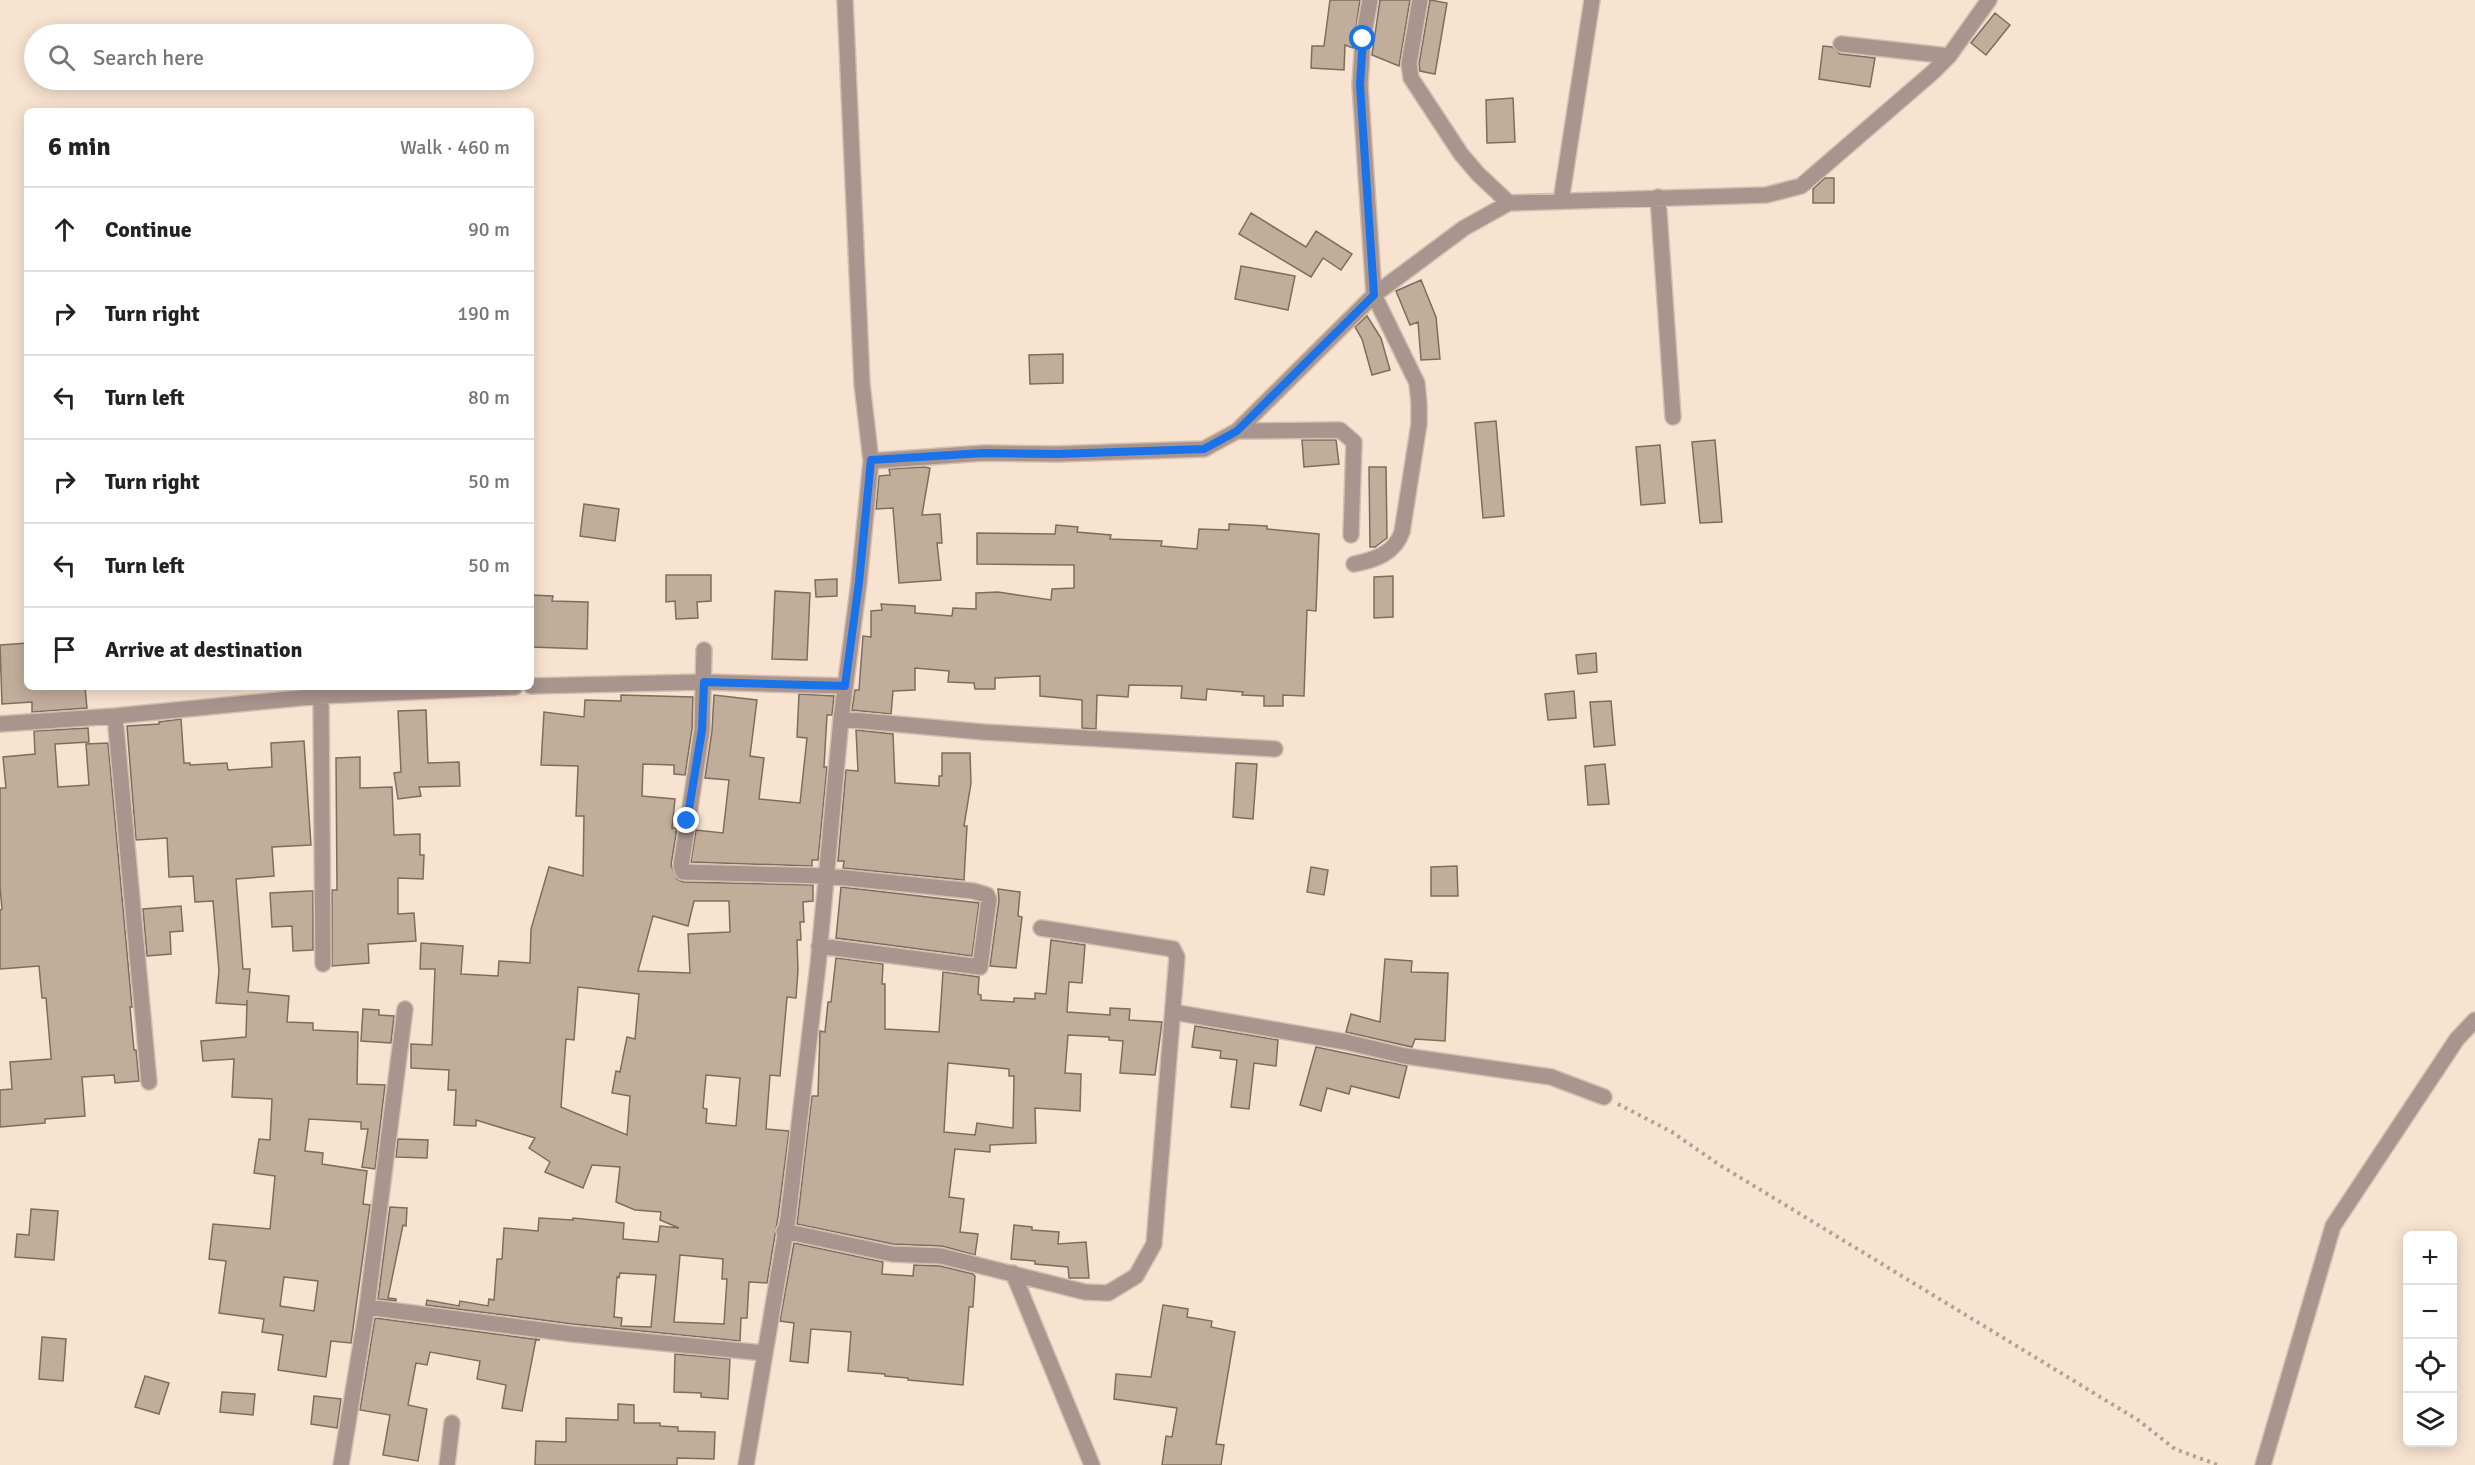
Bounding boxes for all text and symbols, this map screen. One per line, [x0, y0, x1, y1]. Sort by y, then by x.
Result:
search box [24, 24, 534, 90]
route start [1349, 25, 1375, 51]
icon: search [45, 41, 78, 74]
text: Search here [93, 44, 204, 71]
text: 6 min [48, 131, 111, 163]
text: Walk · 460 m [400, 135, 510, 160]
icon: ahead [48, 213, 81, 246]
text: Continue [105, 216, 192, 243]
text: 90 m [468, 217, 510, 242]
icon: right [48, 297, 81, 330]
text: Turn right [105, 300, 200, 327]
text: 190 m [457, 301, 510, 326]
icon: left [48, 381, 81, 414]
text: Turn left [105, 384, 185, 411]
text: 80 m [468, 385, 510, 410]
icon: right [48, 465, 81, 498]
text: Turn right [105, 468, 200, 495]
text: 50 m [468, 469, 510, 494]
icon: left [48, 549, 81, 582]
text: Turn left [105, 552, 185, 579]
text: 50 m [468, 553, 510, 578]
icon: arrive [48, 633, 81, 666]
text: Arrive at destination [105, 636, 302, 663]
route end [673, 807, 699, 833]
map controls [2403, 1231, 2457, 1447]
button: + [2403, 1231, 2457, 1285]
button: − [2403, 1285, 2457, 1339]
button: locate [2403, 1339, 2457, 1393]
button: layers [2403, 1393, 2457, 1447]

